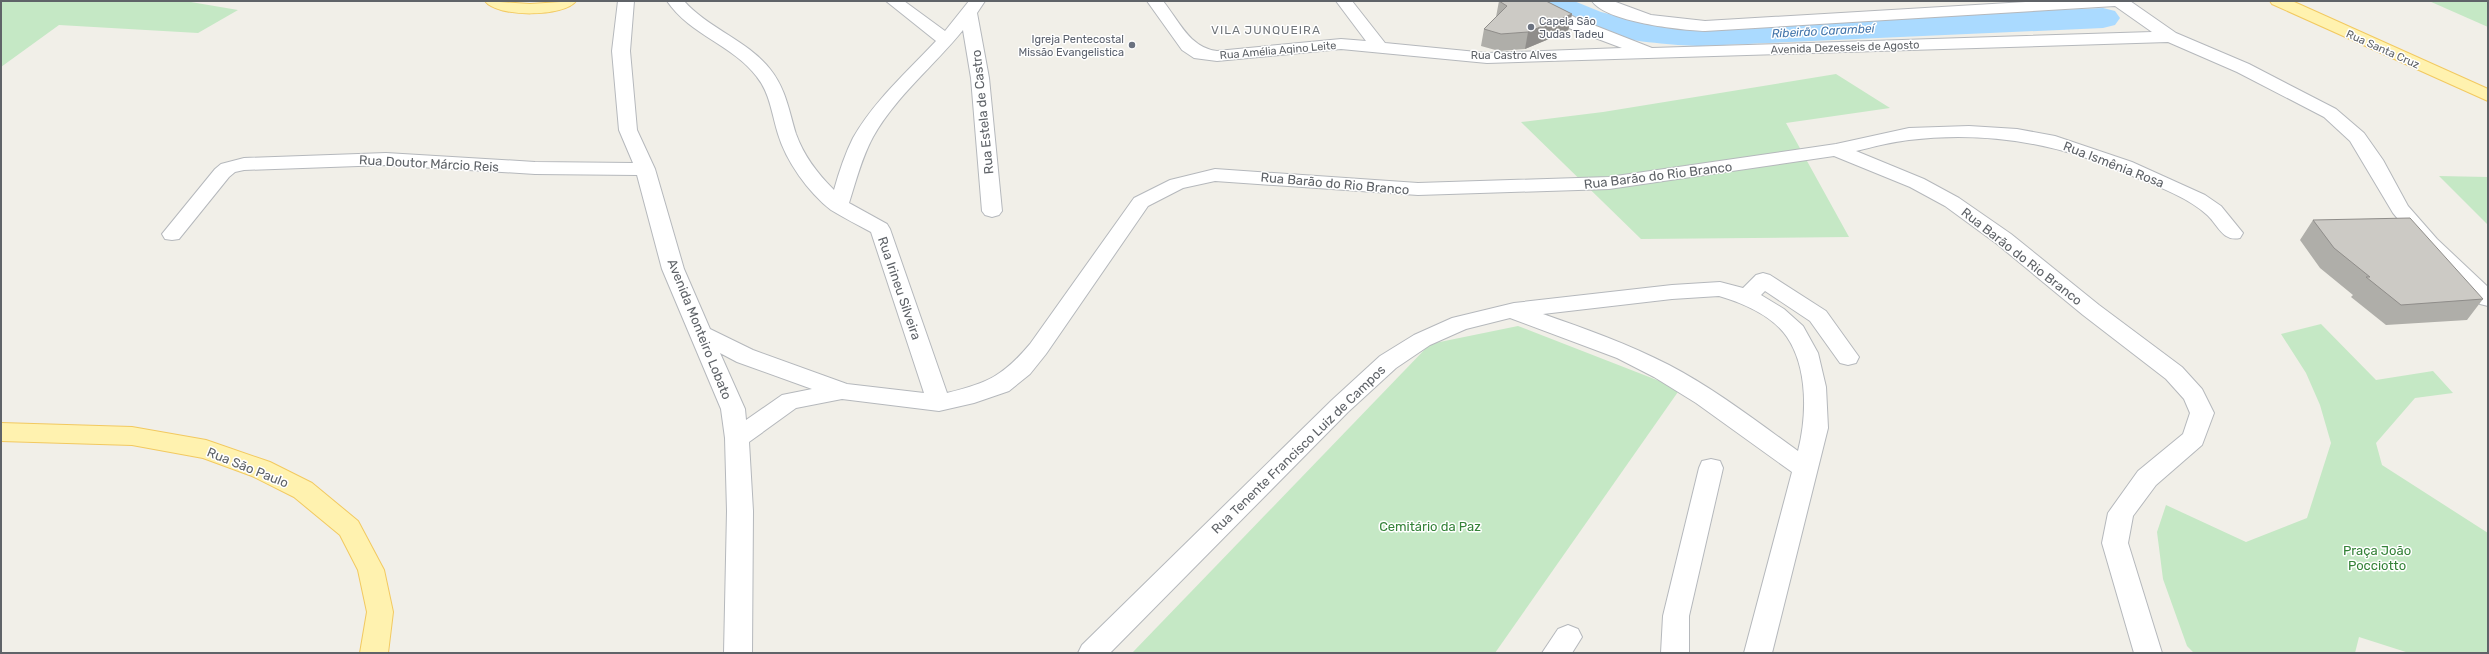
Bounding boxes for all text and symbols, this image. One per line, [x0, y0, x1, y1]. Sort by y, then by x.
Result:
place label: Capela São Judas Tadeu [1539, 15, 1604, 41]
water label: Ribeirão Carambeí [1771, 21, 1877, 41]
marker: Capela São Judas Tadeu [1526, 22, 1536, 32]
district label: VILA JUNQUEIRA [1211, 23, 1321, 37]
street label: Rua Santa Cruz [2344, 27, 2422, 72]
place label: Igreja Pentecostal Missão Evangelistica [1018, 33, 1124, 59]
street label: Avenida Dezesseis de Agosto [1770, 38, 1920, 57]
street label: Rua Amélia Aqino Leite [1219, 39, 1337, 62]
marker: Igreja Pentecostal Missão Evangelistica [1127, 40, 1137, 50]
street label: Rua Estela de Castro [968, 49, 996, 175]
street label: Rua Castro Alves [1471, 49, 1558, 62]
street label: Rua Ismênia Rosa [2061, 138, 2166, 191]
street label: Rua Doutor Márcio Reis [359, 152, 500, 175]
street label: Rua Barão do Rio Branco [1583, 159, 1733, 192]
street label: Rua Barão do Rio Branco [1260, 170, 1410, 197]
street label: Rua Barão do Rio Branco [1958, 205, 2085, 308]
street label: Rua Irineu Silveira [875, 235, 924, 342]
street label: Avenida Monteiro Lobato [664, 257, 735, 402]
street label: Rua Tenente Francisco Luiz de Campos [1208, 362, 1389, 537]
street label: Rua São Paulo [205, 444, 291, 491]
park label: Cemitário da Paz [1379, 519, 1481, 534]
park label: Praça João Pocciotto [2343, 543, 2411, 573]

